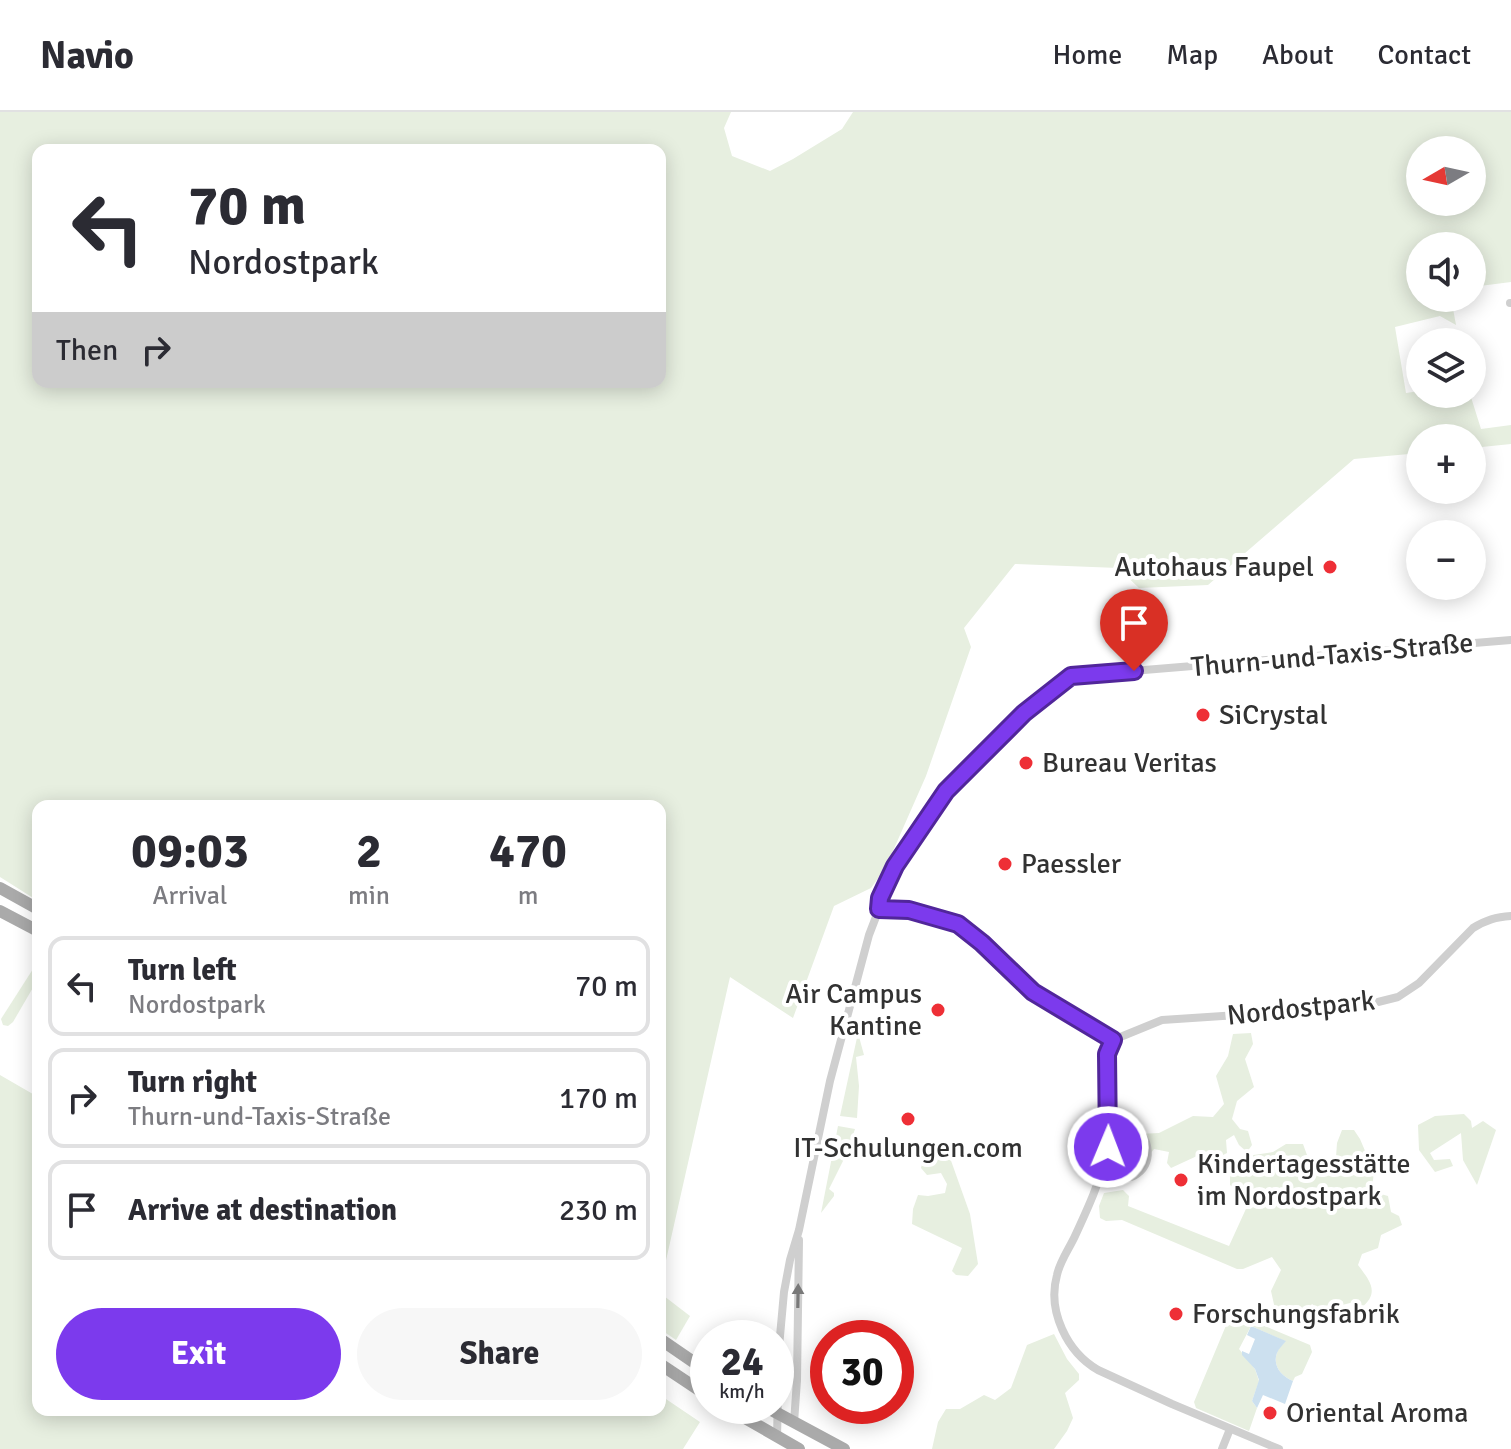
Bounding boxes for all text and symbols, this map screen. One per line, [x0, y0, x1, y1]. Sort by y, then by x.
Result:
text: Navio [40, 32, 134, 79]
text: Home [1053, 38, 1122, 72]
text: Map [1166, 38, 1218, 72]
text: About [1262, 38, 1334, 72]
text: Contact [1378, 38, 1471, 72]
north arrow [1406, 136, 1486, 216]
map controls [1406, 136, 1486, 600]
text: 70 m [188, 171, 306, 240]
icon: left [56, 176, 160, 280]
button: sound [1406, 232, 1486, 312]
text: Nordostpark [188, 240, 379, 285]
icon: right [134, 328, 178, 372]
button: layers [1406, 328, 1486, 408]
text: Then [56, 332, 118, 369]
button: + [1406, 424, 1486, 504]
button: − [1406, 520, 1486, 600]
place label: Autohaus Faupel [1114, 550, 1314, 584]
marker: Autohaus Faupel [1321, 558, 1339, 576]
pin [1100, 589, 1168, 671]
icon: arrive [1112, 601, 1156, 645]
street label: Thurn-und-Taxis-Straße [1189, 626, 1475, 684]
place label: SiCrystal [1219, 698, 1328, 732]
marker: SiCrystal [1194, 706, 1212, 724]
place label: Bureau Veritas [1042, 746, 1217, 780]
marker: Bureau Veritas [1017, 754, 1035, 772]
text: 09:03 [131, 822, 249, 881]
text: 2 [356, 822, 382, 881]
text: 470 [489, 822, 567, 881]
place label: Paessler [1021, 847, 1122, 881]
marker: Paessler [996, 855, 1014, 873]
text: Arrival [153, 880, 227, 912]
text: min [348, 880, 390, 912]
text: m [518, 880, 538, 912]
text: Turn left [128, 952, 237, 989]
icon: left [60, 964, 104, 1008]
text: 70 m [575, 968, 638, 1005]
place label: Air Campus Kantine [785, 977, 922, 1043]
street label: Nordostpark [1225, 983, 1377, 1033]
text: Nordostpark [128, 989, 266, 1021]
marker: Air Campus Kantine [929, 1001, 947, 1019]
text: Turn right [128, 1064, 257, 1101]
icon: right [60, 1076, 104, 1120]
text: 170 m [559, 1080, 638, 1117]
text: Thurn-und-Taxis-Straße [128, 1101, 391, 1133]
position arrow [1066, 1105, 1150, 1189]
marker: IT-Schulungen.com [899, 1110, 917, 1128]
place label: IT-Schulungen.com [793, 1131, 1023, 1165]
place label: Kindertagesstätte im Nordostpark [1197, 1147, 1411, 1213]
marker: Kindertagesstätte im Nordostpark [1172, 1171, 1190, 1189]
icon: arrive [60, 1188, 104, 1232]
text: Arrive at destination [128, 1192, 397, 1229]
text: 230 m [559, 1192, 638, 1229]
one-way arrow [792, 1283, 804, 1308]
place label: Forschungsfabrik [1192, 1297, 1400, 1331]
marker: Forschungsfabrik [1167, 1305, 1185, 1323]
button: Exit [56, 1308, 341, 1400]
button: Share [357, 1308, 642, 1400]
speed limit sign: 30 [810, 1320, 914, 1424]
text: 24 [720, 1337, 764, 1387]
text: km/h [719, 1379, 765, 1404]
place label: Oriental Aroma [1286, 1396, 1468, 1430]
marker: Oriental Aroma [1261, 1404, 1279, 1422]

